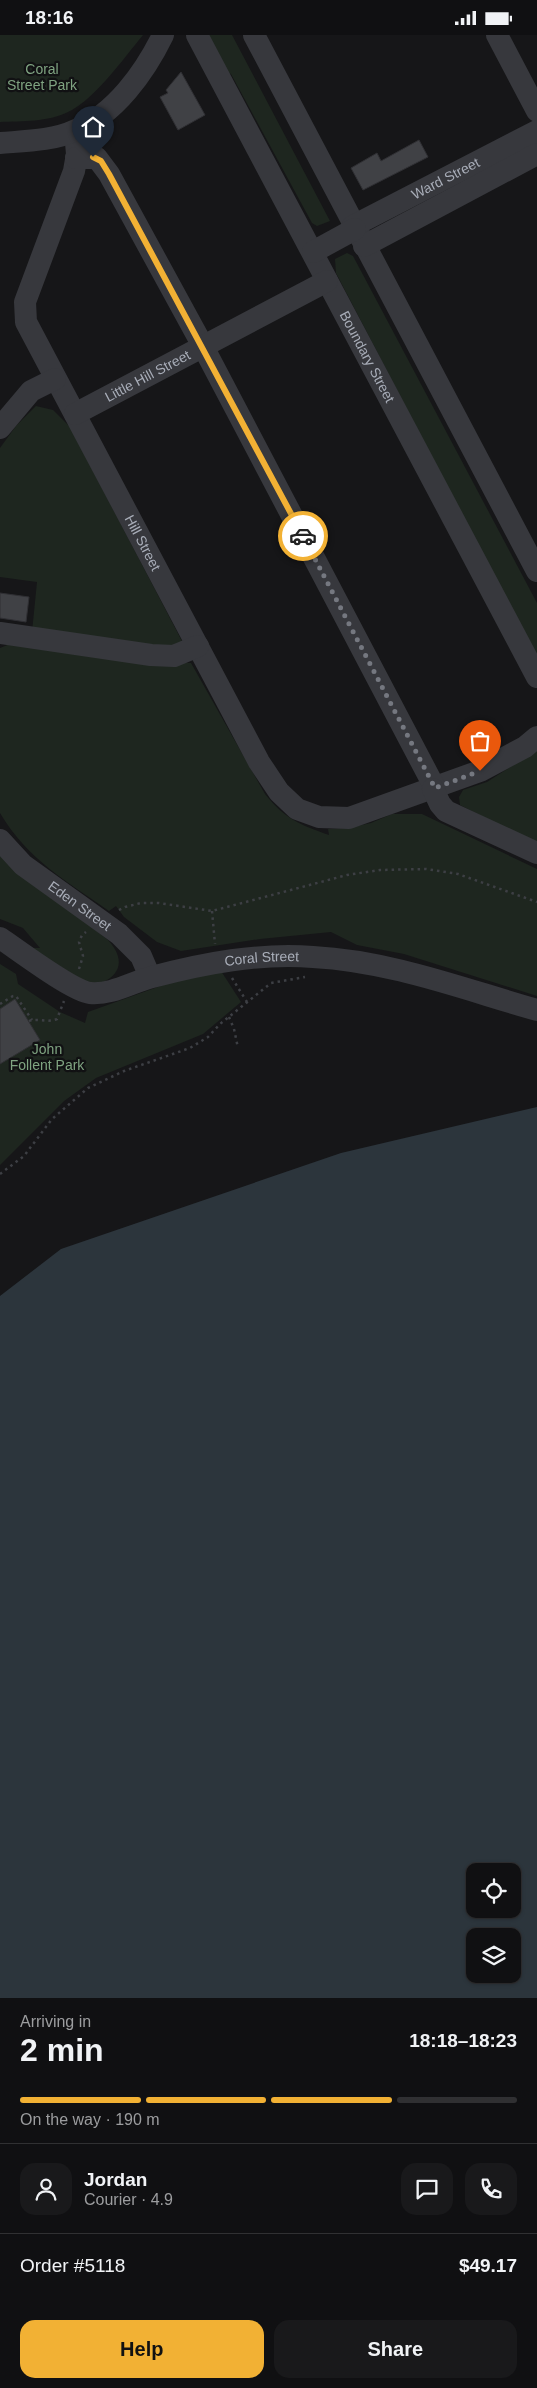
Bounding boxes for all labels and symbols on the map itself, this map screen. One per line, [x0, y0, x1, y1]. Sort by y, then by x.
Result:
park label: Coral Street Park [7, 61, 78, 93]
pin [72, 106, 114, 157]
street label: Ward Street [409, 154, 482, 202]
street label: Boundary Street [337, 308, 398, 405]
street label: Little Hill Street [102, 347, 193, 405]
courier [278, 511, 328, 561]
street label: Hill Street [122, 512, 164, 573]
pin [459, 720, 501, 771]
street label: Eden Street [45, 878, 115, 934]
street label: Coral Street [223, 948, 299, 969]
park label: John Follent Park [10, 1041, 85, 1073]

